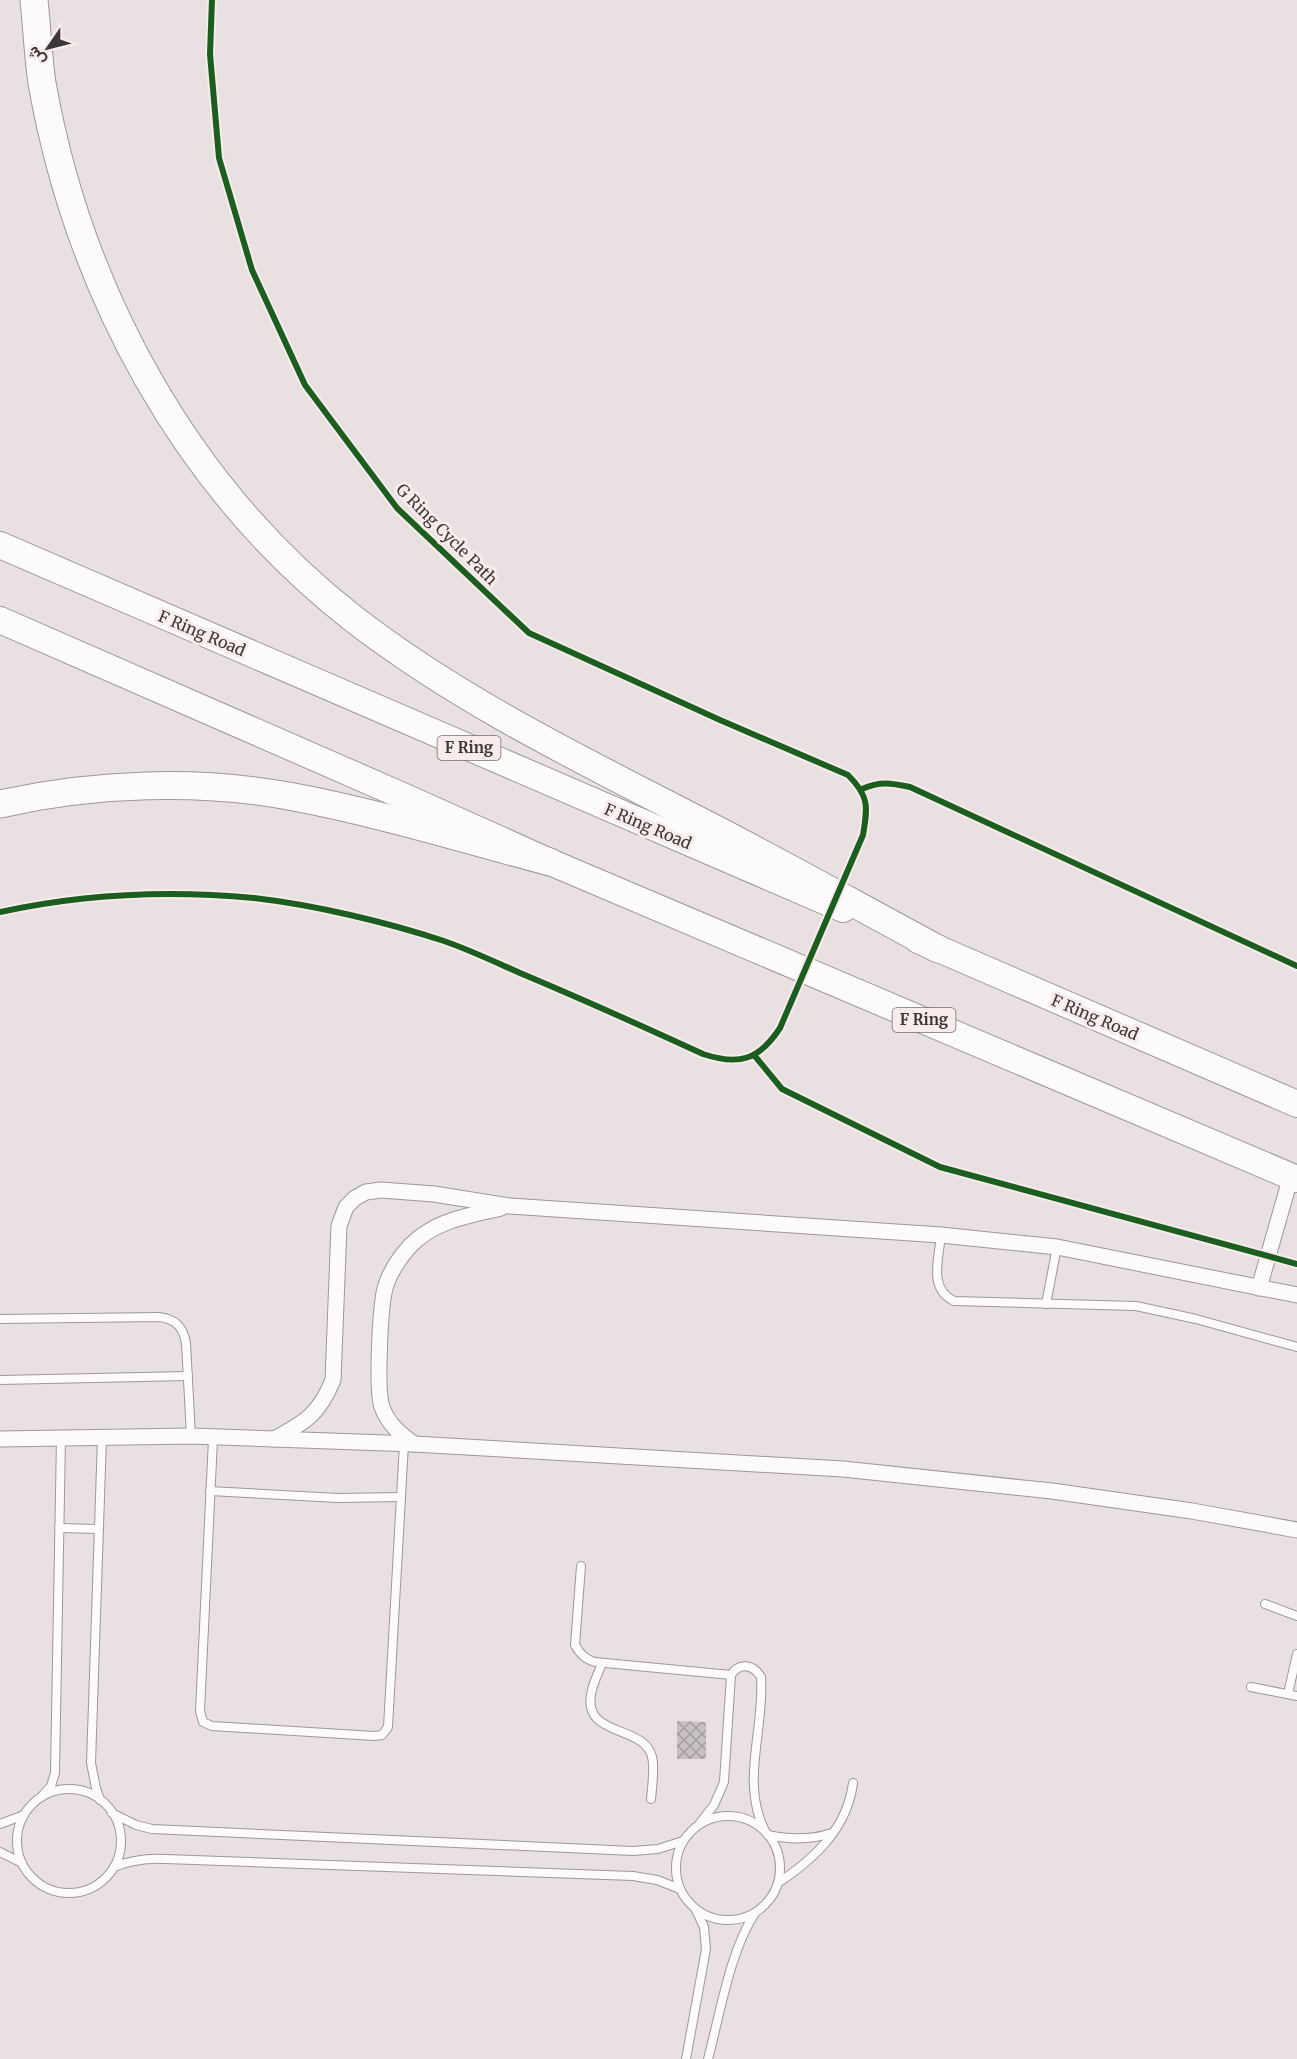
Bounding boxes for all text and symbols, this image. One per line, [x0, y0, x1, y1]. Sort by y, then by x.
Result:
north arrow [18, 18, 78, 78]
text: ش [22, 43, 49, 70]
street label: G Ring Cycle Path [392, 479, 502, 589]
street label: F Ring Road [155, 606, 249, 660]
road number: F Ring [438, 736, 500, 760]
street label: F Ring Road [601, 799, 695, 853]
street label: F Ring Road [1048, 990, 1142, 1044]
road number: F Ring [892, 1008, 956, 1032]

